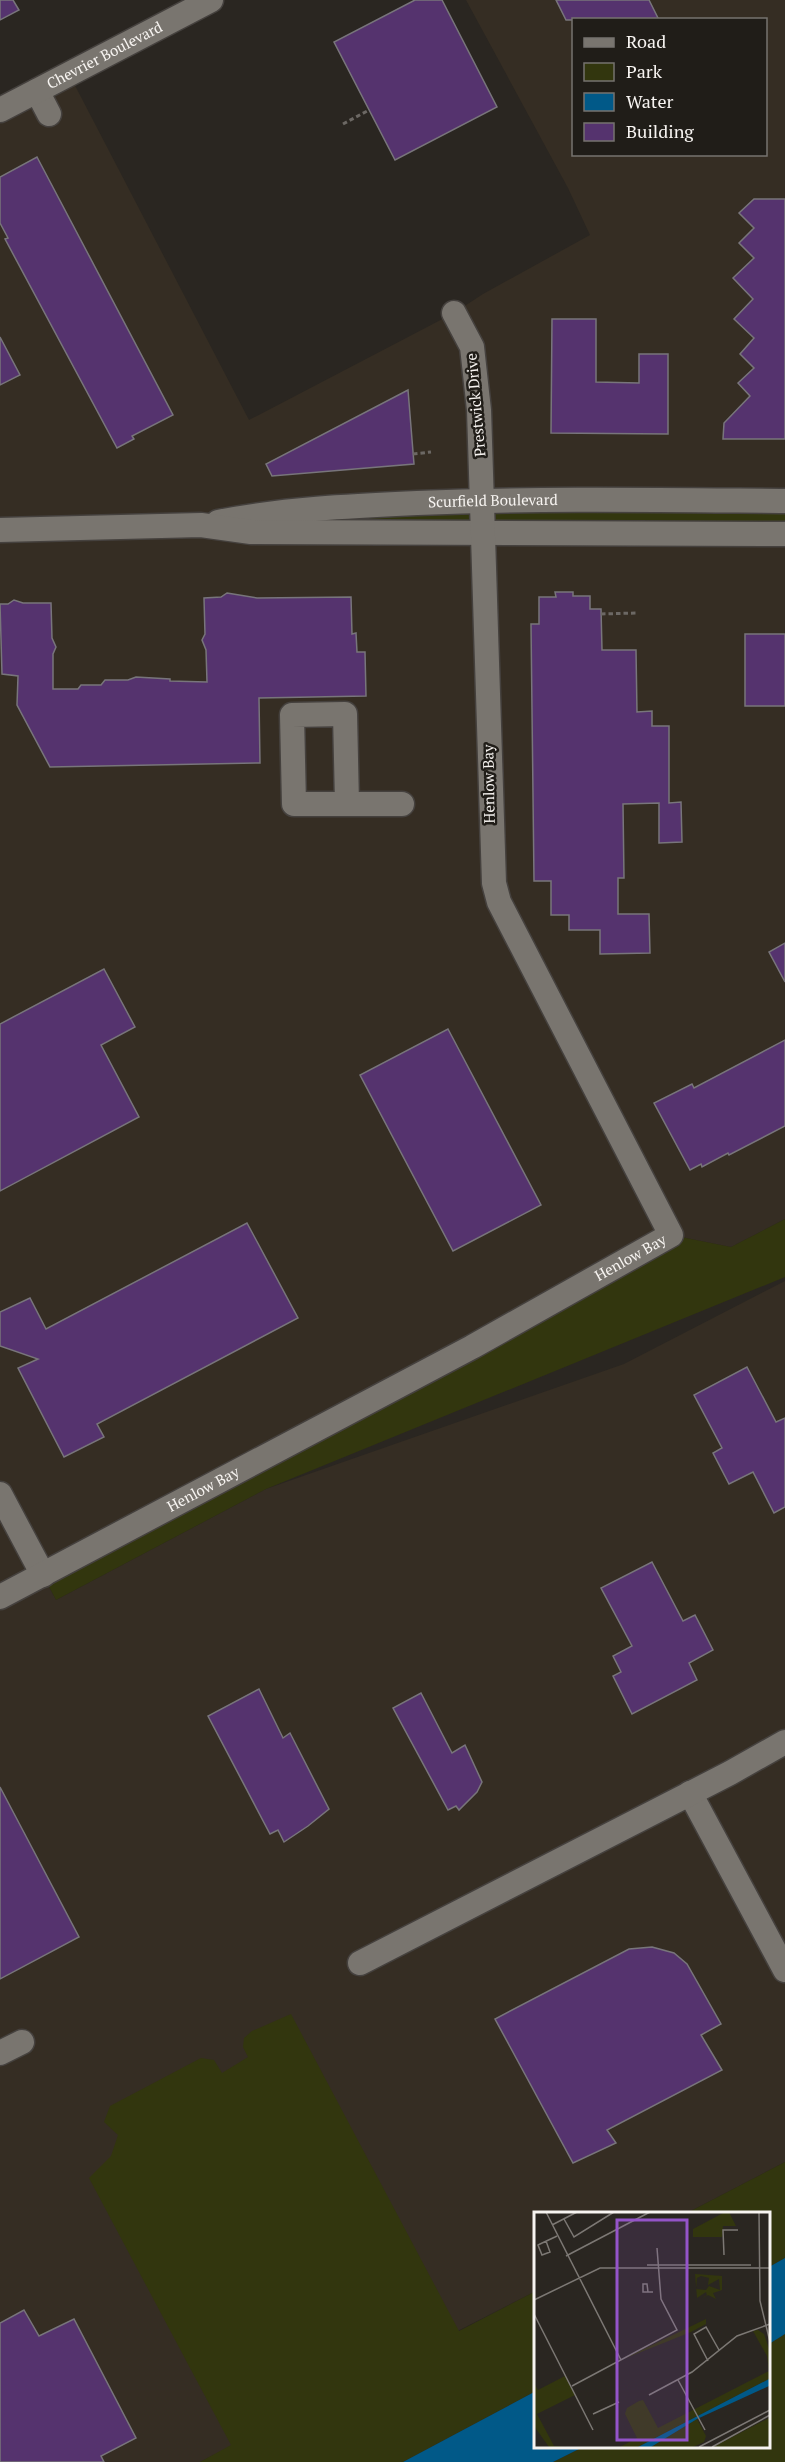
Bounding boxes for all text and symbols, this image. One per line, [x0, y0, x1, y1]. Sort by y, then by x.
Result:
street label: Chevrier Boulevard [43, 16, 165, 93]
legend [572, 18, 767, 156]
text: Road [626, 29, 666, 53]
text: Park [626, 59, 663, 83]
text: Water [626, 89, 673, 113]
text: Building [626, 119, 694, 143]
street label: Prestwick Drive [461, 352, 489, 458]
street label: Scurfield Boulevard [428, 489, 558, 512]
street label: Henlow Bay [477, 744, 499, 824]
street label: Henlow Bay [591, 1229, 670, 1285]
street label: Henlow Bay [163, 1461, 243, 1516]
inset map [534, 2212, 770, 2447]

